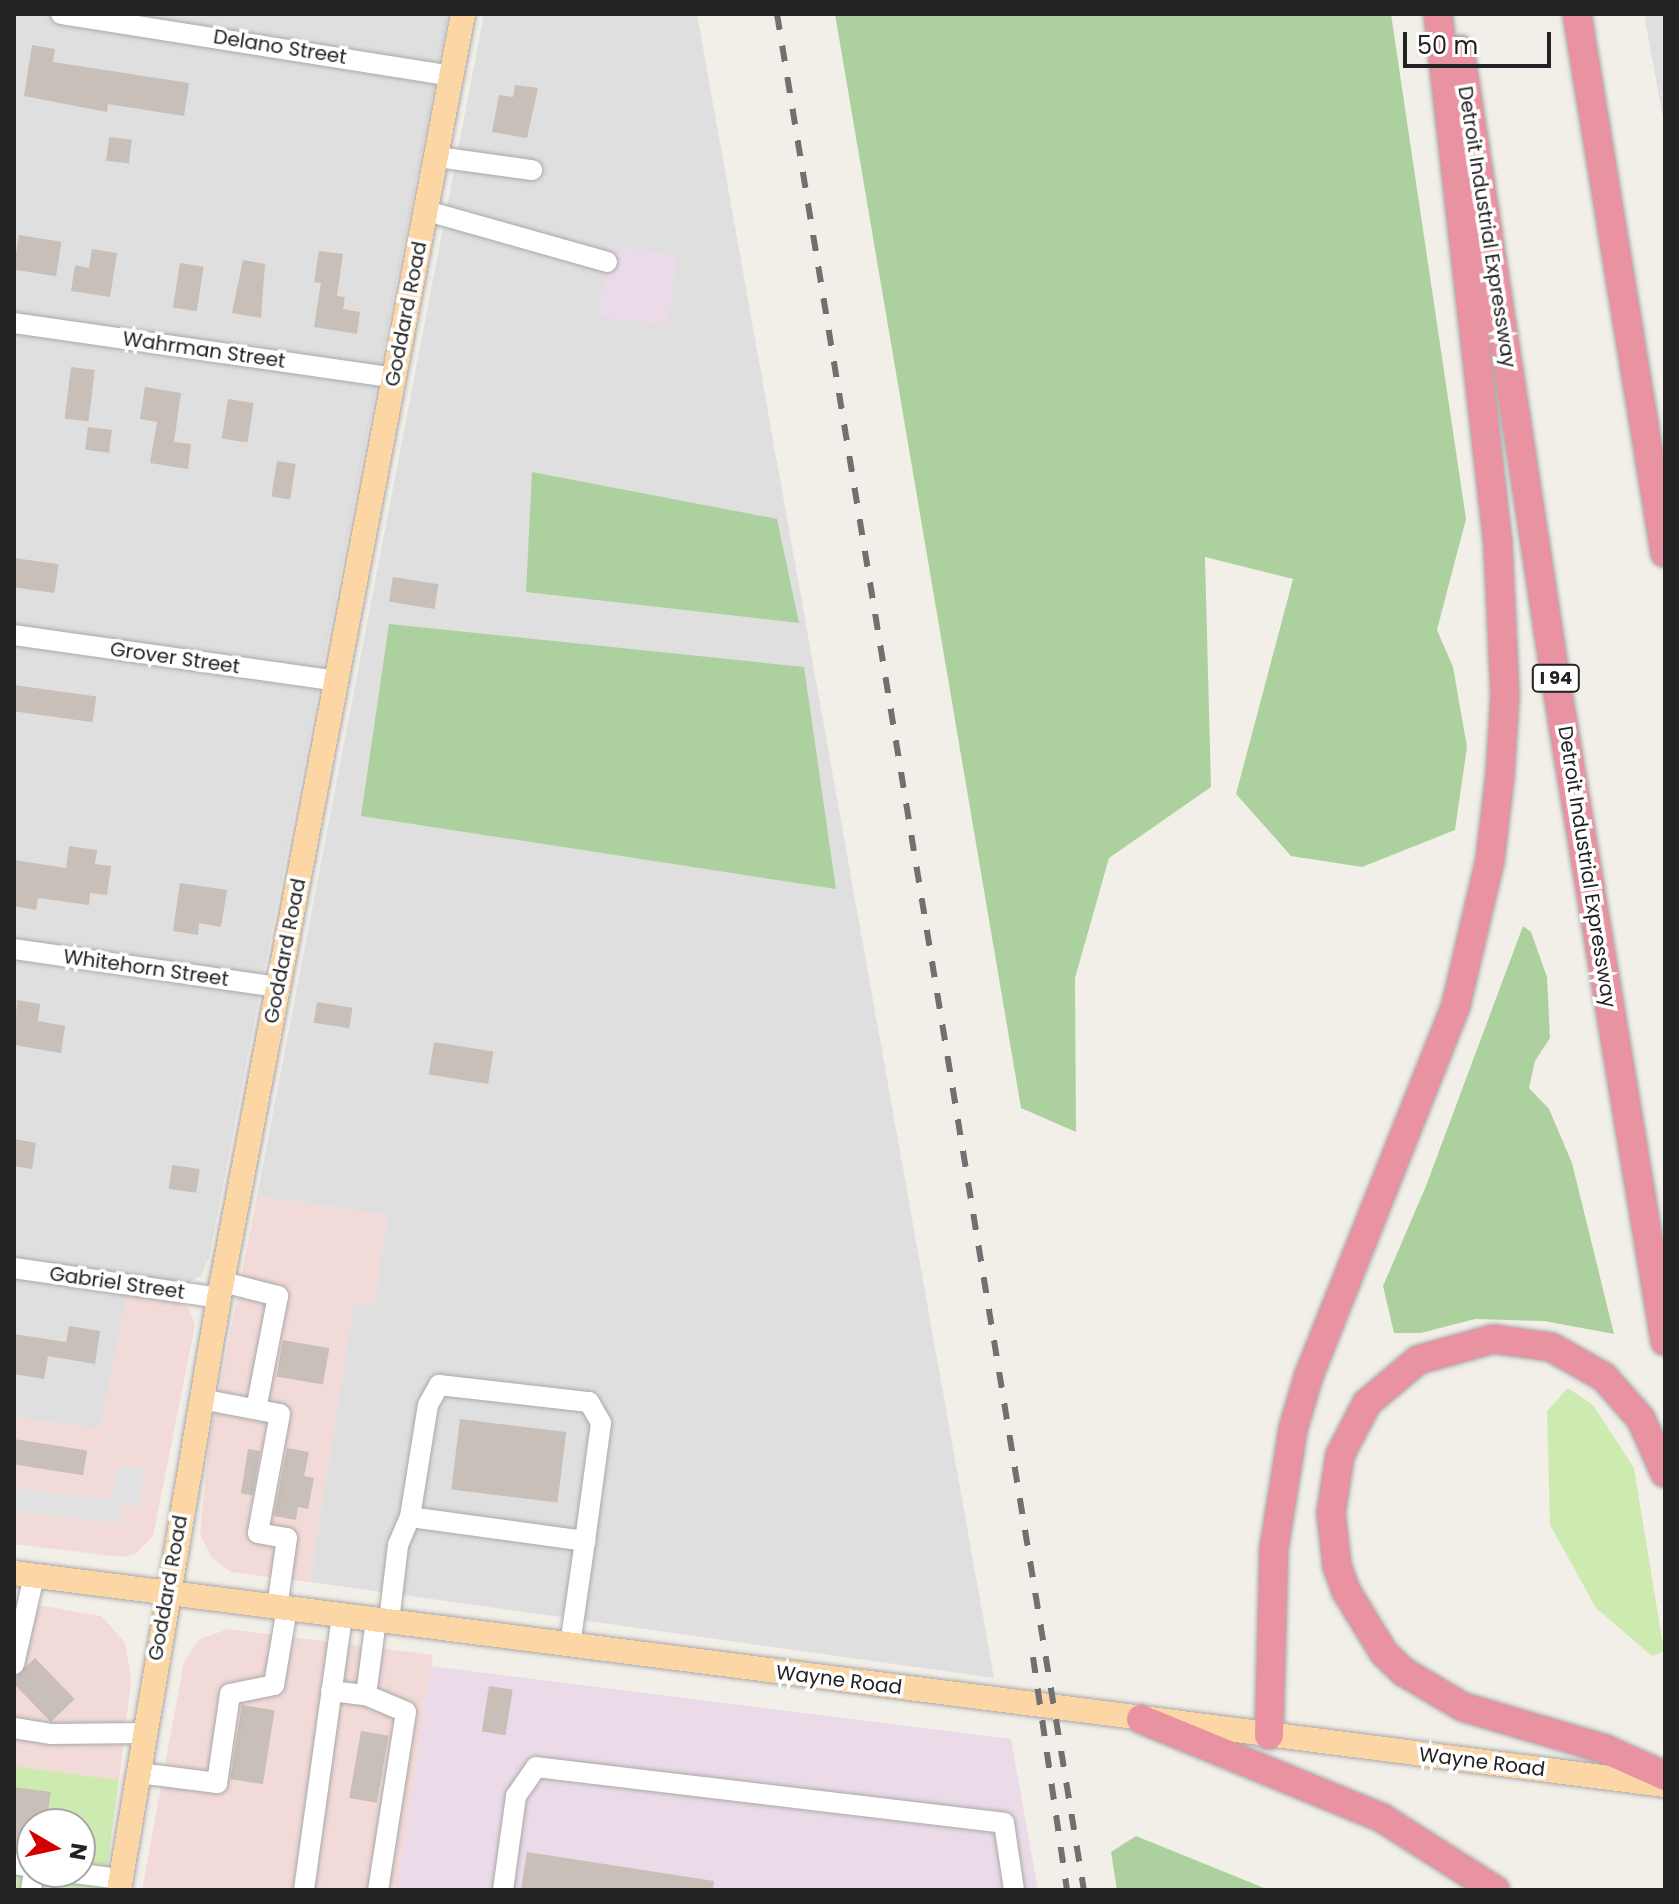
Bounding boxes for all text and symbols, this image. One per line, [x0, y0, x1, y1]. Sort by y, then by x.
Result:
scale bar [1407, 16, 1555, 66]
street label: Delano Street [212, 25, 348, 69]
text: 50 m [1417, 29, 1478, 62]
street label: Detroit Industrial Expressway [1453, 84, 1521, 370]
street label: Goddard Road [380, 239, 432, 389]
street label: Wahrman Street [121, 327, 287, 373]
street label: Grover Street [109, 637, 241, 679]
road number: I 94 [1530, 664, 1582, 692]
street label: Detroit Industrial Expressway [1553, 724, 1621, 1010]
street label: Goddard Road [259, 876, 311, 1026]
street label: Whitehorn Street [62, 945, 230, 991]
street label: Gabriel Street [48, 1262, 186, 1304]
street label: Goddard Road [143, 1513, 193, 1663]
street label: Wayne Road [775, 1660, 903, 1700]
street label: Wayne Road [1418, 1742, 1546, 1782]
north arrow [16, 1808, 96, 1888]
text: N [62, 1841, 95, 1862]

